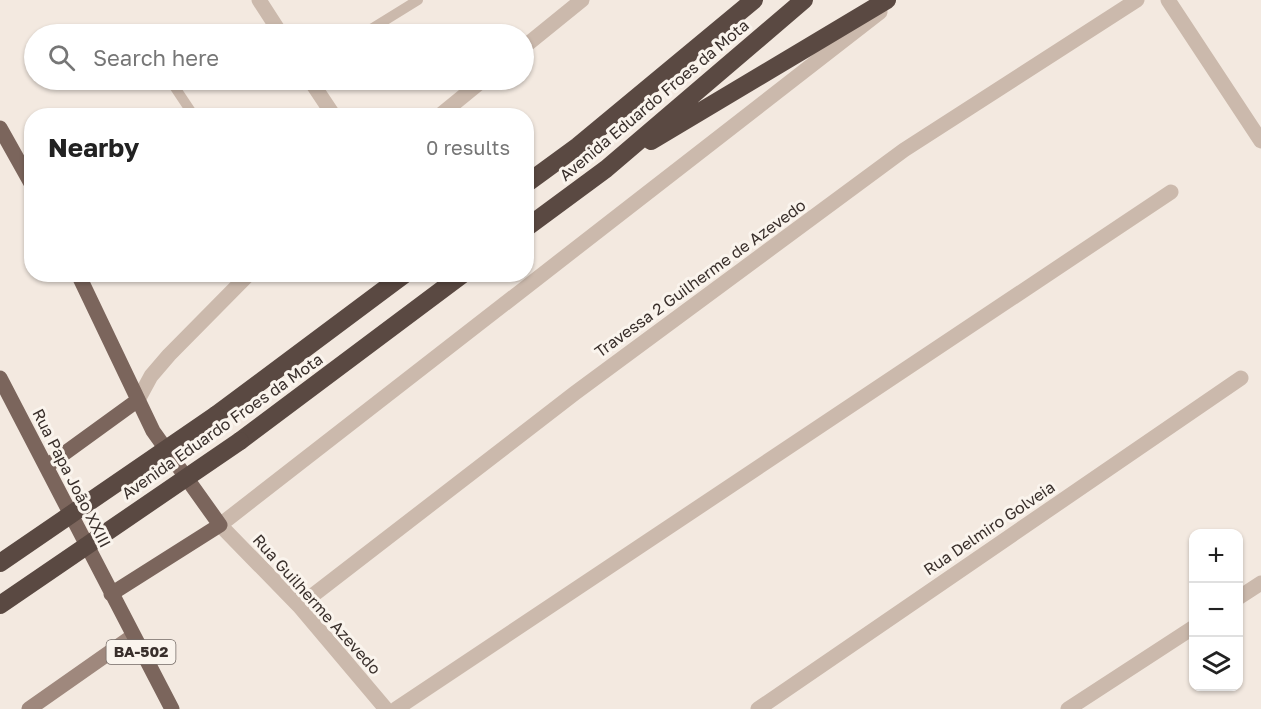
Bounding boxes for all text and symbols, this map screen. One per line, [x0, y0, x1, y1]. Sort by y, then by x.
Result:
street label: Avenida Eduardo Froes da Mota [555, 15, 753, 185]
search box [24, 24, 534, 90]
icon: search [45, 41, 78, 74]
text: Search here [93, 44, 219, 71]
text: Nearby [48, 132, 139, 163]
text: 0 results [426, 135, 510, 159]
street label: Travessa 2 Guilherme de Azevedo [591, 195, 809, 361]
street label: Avenida Eduardo Froes da Mota [118, 349, 326, 503]
street label: Rua Papa João XXIII [28, 405, 116, 551]
street label: Rua Delmiro Golveia [920, 477, 1058, 579]
map controls [1189, 529, 1243, 691]
button: + [1189, 529, 1243, 583]
street label: Rua Guilherme Azevedo [249, 530, 385, 678]
button: − [1189, 583, 1243, 637]
button: layers [1189, 637, 1243, 691]
road number: BA-502 [106, 640, 176, 664]

